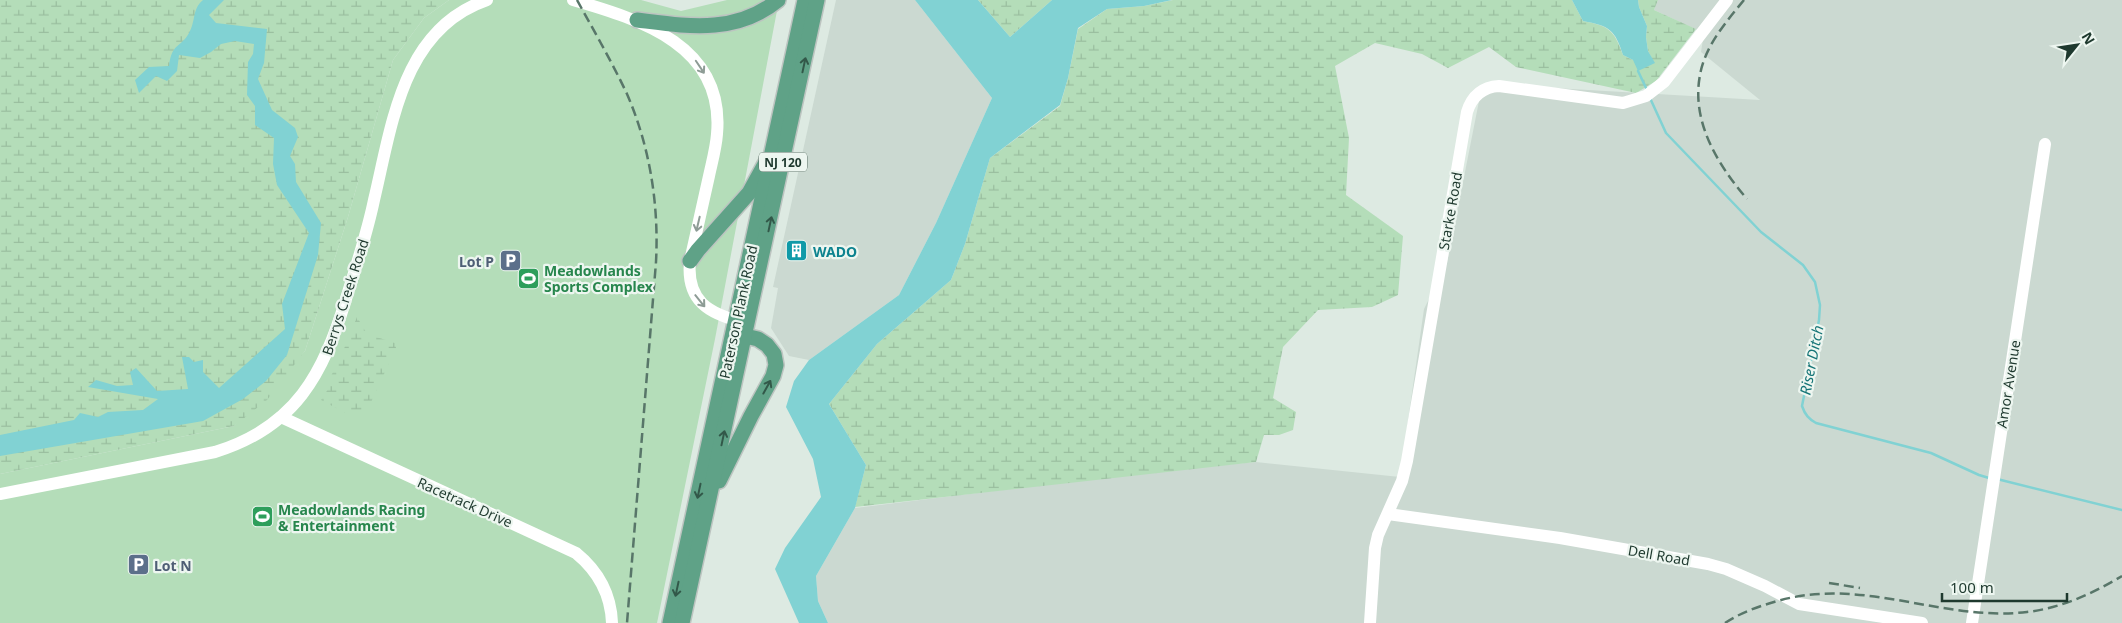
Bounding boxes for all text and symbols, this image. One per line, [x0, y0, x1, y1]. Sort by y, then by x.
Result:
north arrow [2052, 20, 2102, 70]
text: N [2078, 29, 2100, 48]
one-way arrow [800, 58, 809, 74]
one-way arrow [695, 60, 705, 74]
road number: NJ 120 [759, 152, 807, 172]
street label: Starke Road [1434, 170, 1466, 252]
one-way arrow [693, 215, 702, 231]
one-way arrow [765, 216, 775, 232]
street label: Berrys Creek Road [317, 237, 373, 357]
building icon: WADO [785, 239, 809, 263]
place label: WADO [813, 242, 857, 261]
street label: Paterson Plank Road [715, 244, 761, 380]
parking icon: Lot P [498, 249, 522, 273]
place label: Lot P [459, 252, 494, 271]
place label: Meadowlands Sports Complex [544, 261, 654, 296]
sports icon: Meadowlands Sports Complex [516, 266, 540, 290]
one-way arrow [695, 294, 706, 307]
water label: Riser Ditch [1794, 323, 1828, 397]
street label: Amor Avenue [1992, 338, 2024, 429]
one-way arrow [762, 379, 772, 394]
one-way arrow [718, 430, 728, 446]
street label: Racetrack Drive [415, 473, 516, 531]
one-way arrow [694, 483, 703, 499]
place label: Meadowlands Racing & Entertainment [278, 500, 425, 535]
sports icon: Meadowlands Racing & Entertainment [250, 505, 274, 529]
street label: Dell Road [1627, 540, 1691, 570]
parking icon: Lot N [126, 553, 150, 577]
place label: Lot N [154, 556, 192, 575]
scale bar [1942, 570, 2067, 602]
text: 100 m [1950, 577, 1994, 597]
one-way arrow [672, 580, 681, 596]

